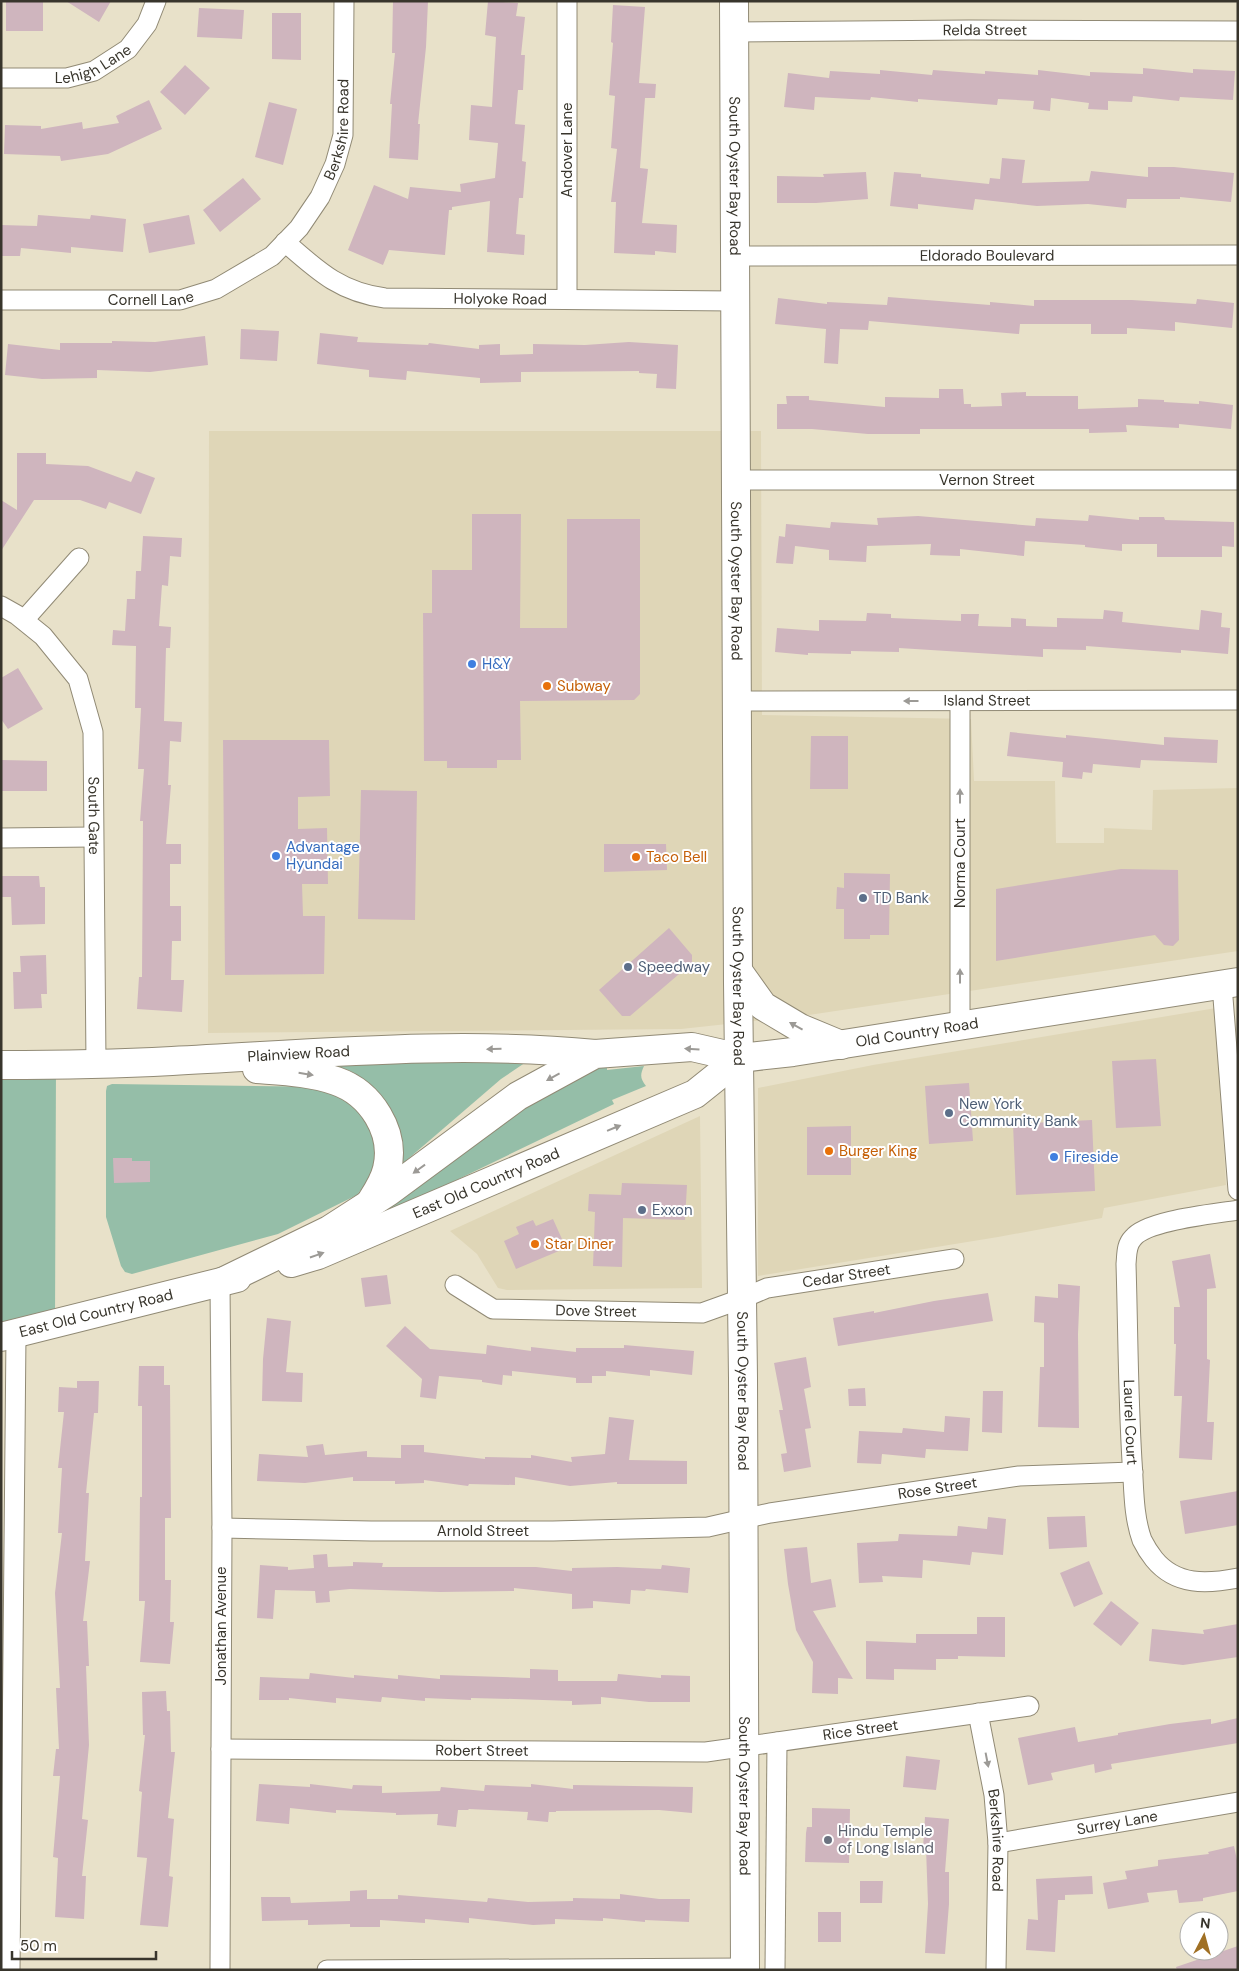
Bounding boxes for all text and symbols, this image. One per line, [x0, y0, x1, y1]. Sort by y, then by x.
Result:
street label: Relda Street [943, 20, 1027, 40]
street label: Lehigh Lane [55, 40, 135, 88]
street label: Berkshire Road [319, 79, 353, 183]
street label: South Oyster Bay Road [724, 96, 745, 256]
street label: Andover Lane [557, 102, 577, 198]
street label: Eldorado Boulevard [920, 245, 1054, 266]
street label: Cornell Lane [108, 286, 196, 310]
street label: Holyoke Road [453, 289, 547, 309]
street label: Vernon Street [939, 470, 1035, 490]
street label: South Oyster Bay Road [726, 501, 747, 661]
place label: H&Y [482, 654, 511, 674]
marker: H&Y [466, 658, 478, 670]
place label: Subway [557, 676, 612, 696]
marker: Subway [541, 680, 553, 692]
street label: Island Street [943, 690, 1031, 711]
one-way arrow [903, 697, 919, 705]
street label: South Gate [83, 776, 104, 855]
one-way arrow [956, 788, 964, 804]
street label: Norma Court [950, 818, 970, 908]
place label: Advantage Hyundai [286, 837, 360, 874]
place label: Taco Bell [646, 847, 707, 867]
marker: Advantage Hyundai [270, 850, 282, 862]
marker: Taco Bell [630, 851, 642, 863]
place label: TD Bank [873, 888, 930, 908]
marker: TD Bank [857, 892, 869, 904]
street label: South Oyster Bay Road [728, 906, 749, 1066]
place label: Speedway [638, 957, 711, 977]
marker: Speedway [622, 961, 634, 973]
one-way arrow [956, 968, 964, 984]
street label: Old Country Road [854, 1013, 980, 1052]
one-way arrow [789, 1022, 804, 1030]
street label: Plainview Road [247, 1041, 350, 1067]
one-way arrow [684, 1044, 700, 1052]
one-way arrow [486, 1045, 502, 1053]
one-way arrow [299, 1071, 315, 1079]
one-way arrow [545, 1073, 560, 1081]
place label: New York Community Bank [959, 1094, 1078, 1131]
marker: New York Community Bank [943, 1107, 955, 1119]
one-way arrow [607, 1124, 621, 1132]
place label: Burger King [839, 1141, 917, 1161]
street label: East Old Country Road [410, 1143, 563, 1223]
marker: Burger King [823, 1145, 835, 1157]
place label: Fireside [1064, 1147, 1118, 1167]
marker: Fireside [1048, 1151, 1060, 1163]
one-way arrow [412, 1164, 426, 1174]
place label: Exxon [652, 1200, 693, 1220]
marker: Exxon [636, 1204, 648, 1216]
place label: Star Diner [545, 1234, 614, 1254]
marker: Star Diner [529, 1238, 541, 1250]
one-way arrow [310, 1251, 325, 1259]
street label: Cedar Street [801, 1259, 892, 1292]
street label: East Old Country Road [17, 1284, 175, 1342]
street label: Dove Street [555, 1300, 637, 1322]
street label: South Oyster Bay Road [732, 1311, 753, 1471]
street label: Laurel Court [1119, 1379, 1142, 1466]
street label: Rose Street [896, 1472, 979, 1504]
street label: Arnold Street [437, 1521, 529, 1541]
street label: Jonathan Avenue [211, 1566, 231, 1686]
street label: Rice Street [821, 1715, 900, 1745]
street label: South Oyster Bay Road [734, 1716, 755, 1876]
street label: Robert Street [435, 1740, 529, 1761]
one-way arrow [984, 1753, 992, 1769]
street label: Berkshire Road [983, 1787, 1008, 1892]
street label: Surrey Lane [1075, 1806, 1159, 1839]
place label: Hindu Temple of Long Island [838, 1821, 934, 1858]
marker: Hindu Temple of Long Island [822, 1834, 834, 1846]
north arrow [1179, 1911, 1229, 1961]
text: N [1199, 1914, 1211, 1933]
scale bar [12, 1928, 156, 1960]
text: 50 m [20, 1936, 57, 1956]

